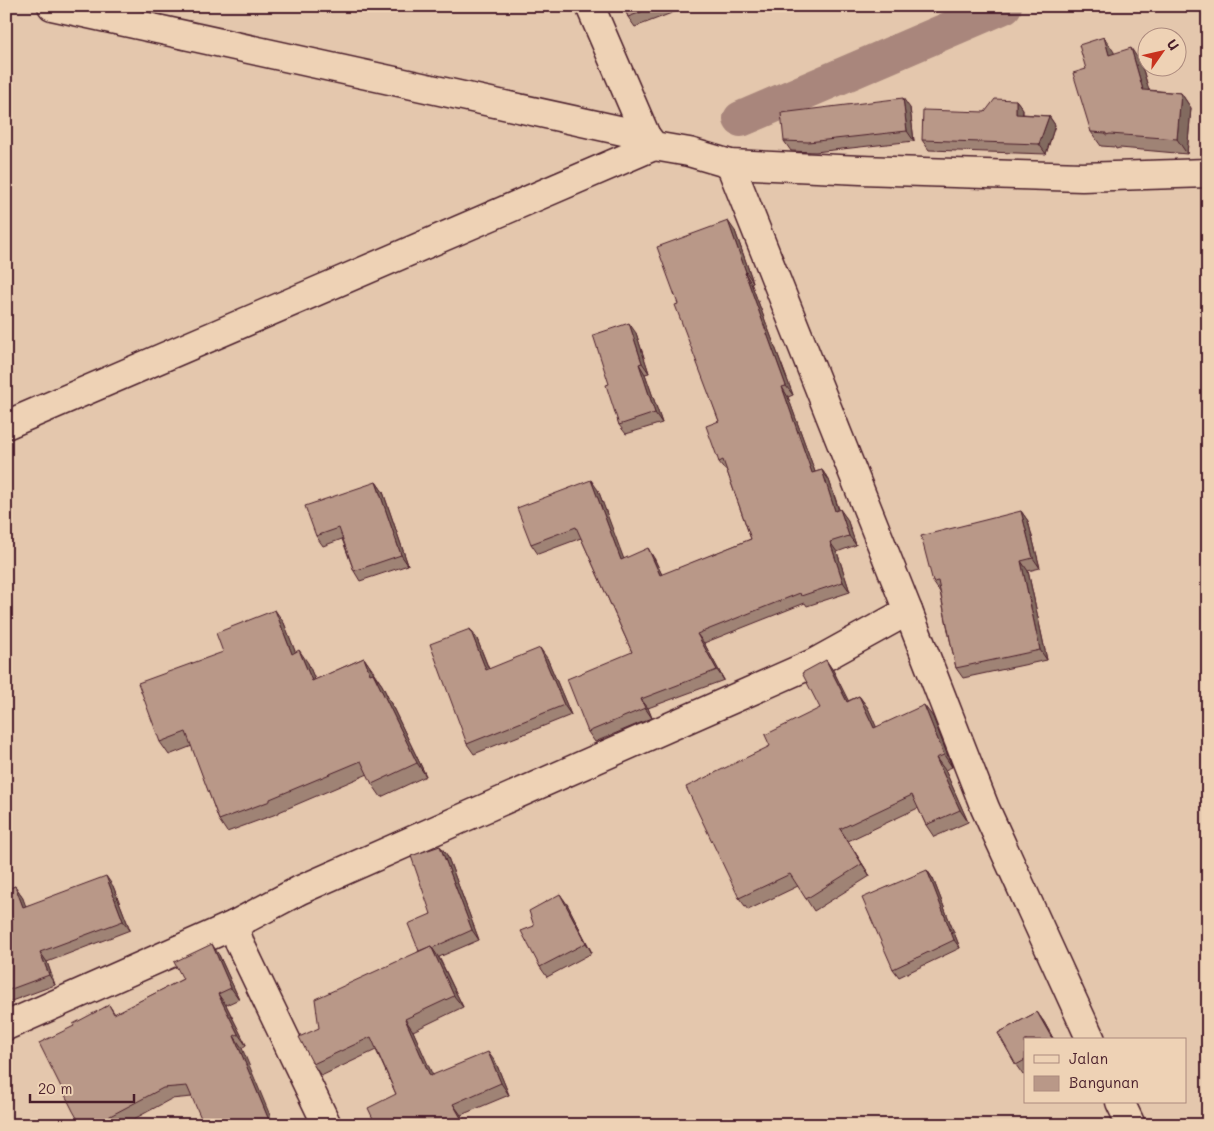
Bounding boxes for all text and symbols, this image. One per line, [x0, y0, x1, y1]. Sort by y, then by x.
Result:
north arrow [1136, 28, 1186, 78]
text: U [1163, 35, 1184, 54]
legend [1024, 1038, 1186, 1104]
text: Jalan [1069, 1048, 1108, 1068]
scale bar [30, 1071, 134, 1103]
text: Bangunan [1069, 1072, 1139, 1092]
text: 20 m [38, 1078, 72, 1098]

